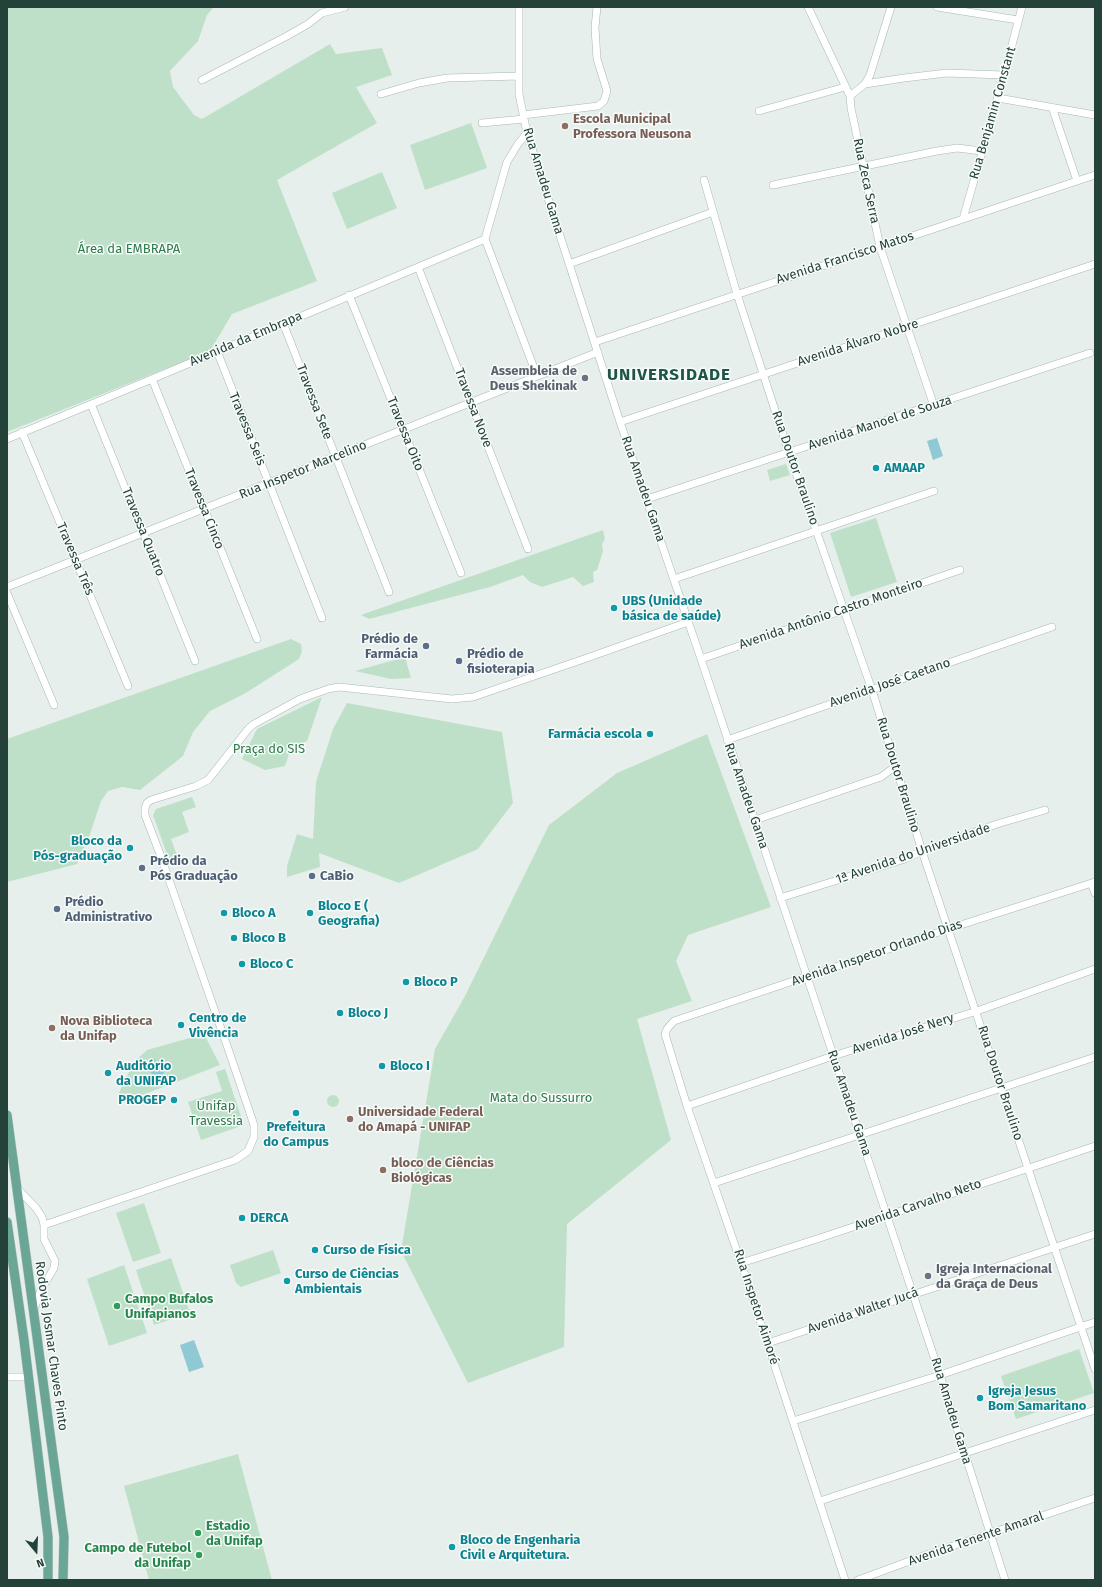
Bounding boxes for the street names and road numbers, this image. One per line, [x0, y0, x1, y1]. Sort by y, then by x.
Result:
street label: Rua Benjamin Constant [967, 45, 1019, 181]
street label: Rua Amadeu Gama [519, 126, 567, 236]
street label: Rua Zeca Serra [849, 137, 883, 225]
street label: Avenida Francisco Matos [774, 228, 916, 288]
street label: Avenida da Embrapa [187, 308, 305, 370]
street label: Avenida Álvaro Nobre [795, 316, 921, 370]
street label: Travessa Sete [292, 362, 336, 442]
street label: Travessa Nove [451, 366, 495, 450]
street label: Travessa Seis [225, 390, 269, 468]
street label: Avenida Manoel de Souza [806, 392, 954, 454]
street label: Travessa Oito [383, 395, 427, 473]
street label: Rua Doutor Braulino [768, 409, 822, 527]
street label: Rua Amadeu Gama [618, 434, 668, 544]
street label: Rua Inspetor Marcelino [237, 437, 369, 503]
street label: Travessa Cinco [181, 466, 227, 552]
street label: Travessa Quatro [118, 485, 168, 579]
street label: Travessa Três [53, 520, 97, 598]
street label: Avenida Antônio Castro Monteiro [737, 575, 925, 653]
street label: Avenida José Caetano [828, 655, 952, 711]
street label: Rua Doutor Braulino [873, 715, 923, 835]
street label: Rua Amadeu Gama [721, 741, 771, 851]
street label: 1ª Avenida do Universidade [834, 820, 992, 888]
street label: Avenida Inspetor Orlando Dias [790, 916, 964, 990]
street label: Avenida José Nery [850, 1010, 956, 1058]
street label: Rua Doutor Braulino [974, 1024, 1026, 1142]
street label: Rua Amadeu Gama [824, 1048, 874, 1158]
street label: Avenida Carvalho Neto [852, 1176, 984, 1234]
street label: Rua Inspetor Aimoré [730, 1247, 782, 1367]
street label: Rodovia Josmar Chaves Pinto [31, 1260, 71, 1432]
street label: Avenida Walter Jucá [805, 1285, 921, 1337]
street label: Rua Amadeu Gama [927, 1356, 975, 1466]
street label: Avenida Tenente Amaral [906, 1509, 1046, 1569]

